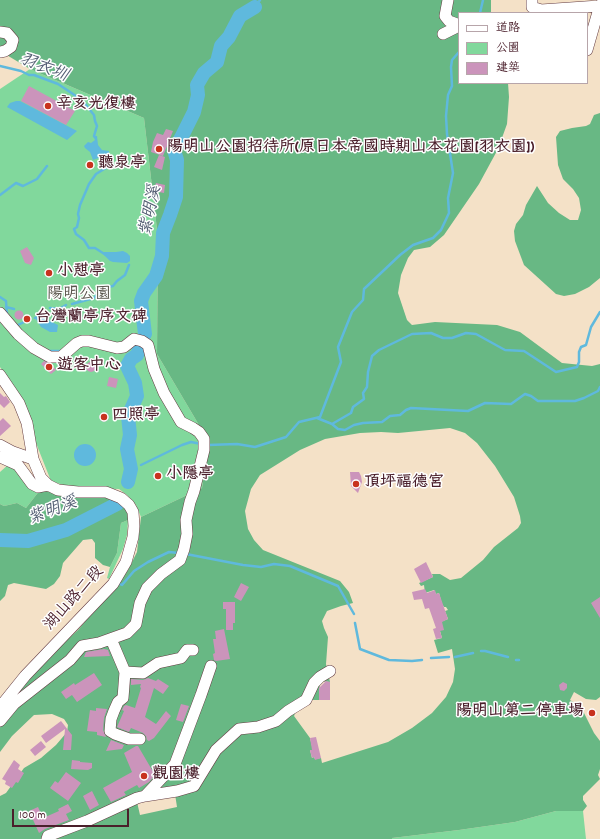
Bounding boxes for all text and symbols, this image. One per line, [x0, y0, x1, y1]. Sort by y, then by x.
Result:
legend [458, 12, 588, 84]
text: 道路 [496, 20, 520, 37]
text: 公園 [496, 40, 520, 57]
water label: 羽衣圳 [16, 50, 70, 88]
text: 建築 [496, 60, 520, 77]
place label: 辛亥光復樓 [56, 96, 136, 116]
marker: 辛亥光復樓 [43, 101, 53, 111]
place label: 陽明山公園招待所(原日本帝國時期山本花園[羽衣園]) [167, 139, 534, 159]
marker: 陽明山公園招待所(原日本帝國時期山本花園[羽衣園]) [154, 144, 164, 154]
place label: 聽泉亭 [98, 155, 146, 175]
marker: 聽泉亭 [85, 160, 95, 170]
water label: 紫明溪 [137, 184, 167, 238]
place label: 小憇亭 [57, 263, 105, 283]
marker: 小憇亭 [44, 268, 54, 278]
park label: 陽明公園 [47, 286, 111, 306]
place label: 台灣蘭亭序文碑 [35, 309, 147, 329]
marker: 台灣蘭亭序文碑 [22, 314, 32, 324]
place label: 遊客中心 [57, 357, 121, 377]
marker: 遊客中心 [44, 362, 54, 372]
place label: 四照亭 [112, 407, 160, 427]
marker: 四照亭 [99, 412, 109, 422]
place label: 小隱亭 [166, 466, 214, 486]
marker: 小隱亭 [153, 471, 163, 481]
place label: 頂坪福德宮 [364, 474, 444, 494]
marker: 頂坪福德宮 [351, 479, 361, 489]
water label: 紫明溪 [26, 493, 80, 531]
street label: 湖山路二段 [41, 563, 109, 635]
place label: 陽明山第二停車場 [456, 703, 584, 723]
marker: 陽明山第二停車場 [587, 708, 597, 718]
place label: 觀園樓 [152, 766, 200, 786]
marker: 觀園樓 [139, 771, 149, 781]
scale bar [14, 801, 131, 827]
text: 100 m [19, 807, 46, 824]

